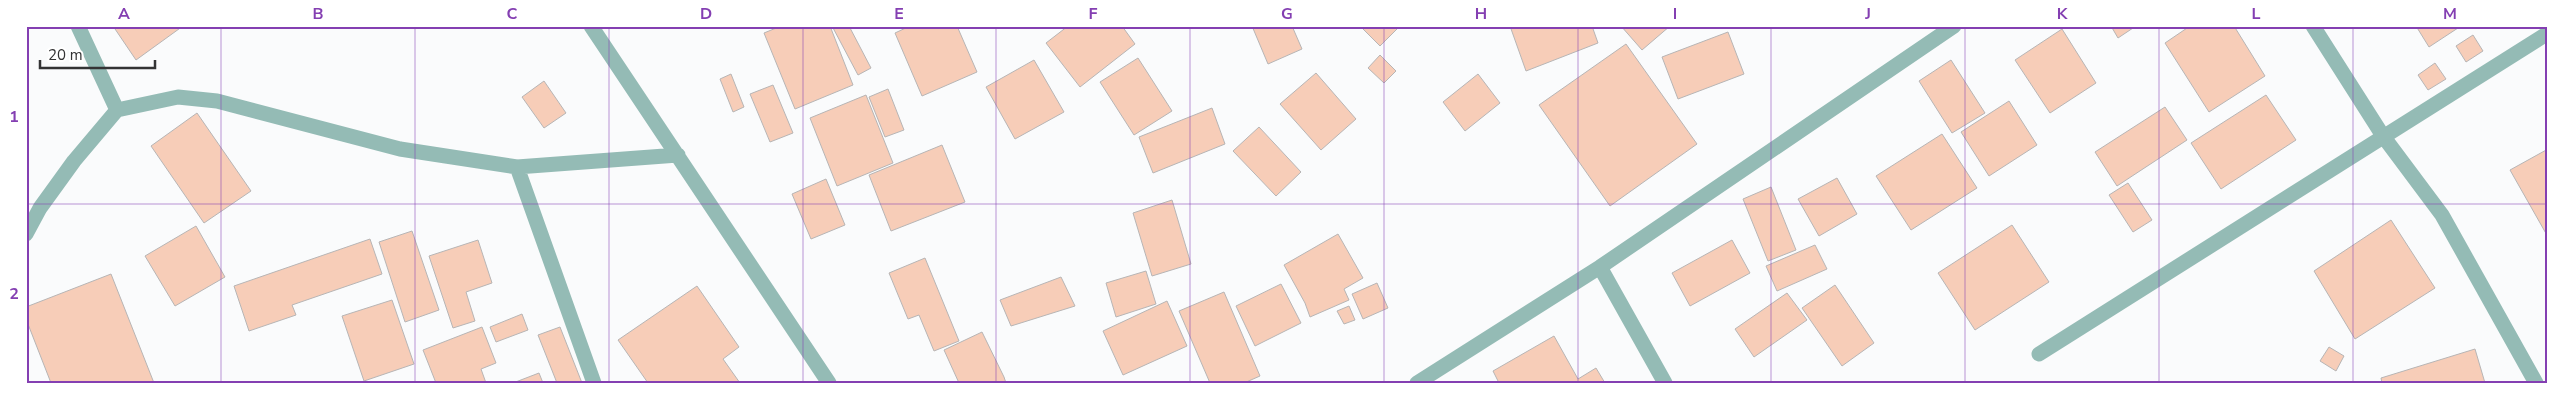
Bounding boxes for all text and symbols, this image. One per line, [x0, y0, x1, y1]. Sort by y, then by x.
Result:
text: A [118, 3, 130, 25]
text: B [312, 3, 324, 25]
text: C [507, 3, 518, 25]
text: D [700, 3, 712, 25]
text: E [894, 3, 904, 25]
text: F [1089, 3, 1098, 25]
text: G [1281, 3, 1293, 25]
text: H [1475, 3, 1487, 25]
text: I [1673, 3, 1677, 25]
text: J [1864, 3, 1871, 25]
text: K [2057, 3, 2069, 25]
text: L [2252, 3, 2261, 25]
text: M [2443, 3, 2457, 25]
scale bar [40, 38, 155, 70]
text: 20 m [48, 45, 83, 65]
text: 1 [9, 106, 19, 128]
text: 2 [9, 283, 19, 305]

